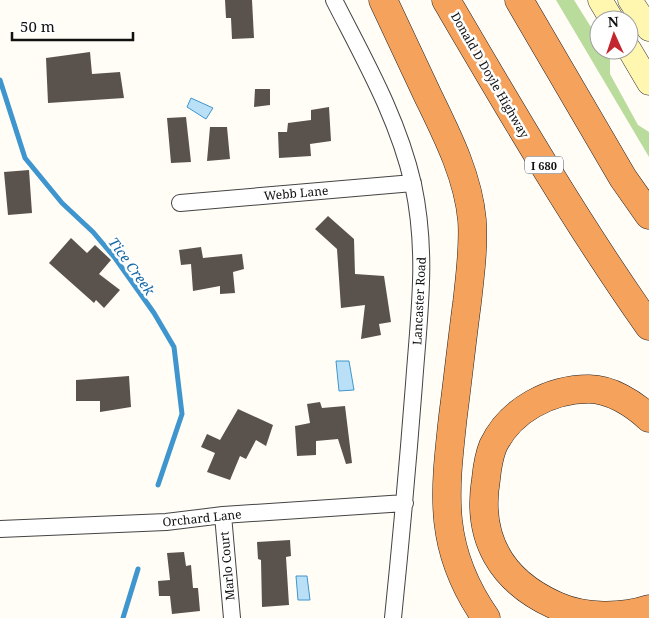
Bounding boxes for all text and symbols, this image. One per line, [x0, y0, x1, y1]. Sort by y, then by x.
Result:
street label: Donald D Doyle Highway [447, 9, 533, 141]
scale bar [12, 10, 134, 42]
north arrow [589, 10, 639, 60]
text: N [607, 12, 619, 31]
text: 50 m [20, 16, 55, 36]
road number: I 680 [525, 156, 563, 174]
street label: Webb Lane [263, 182, 329, 204]
water label: Tice Creek [105, 233, 160, 300]
street label: Lancaster Road [408, 256, 430, 346]
street label: Orchard Lane [162, 505, 242, 531]
street label: Marlo Court [216, 531, 238, 601]

